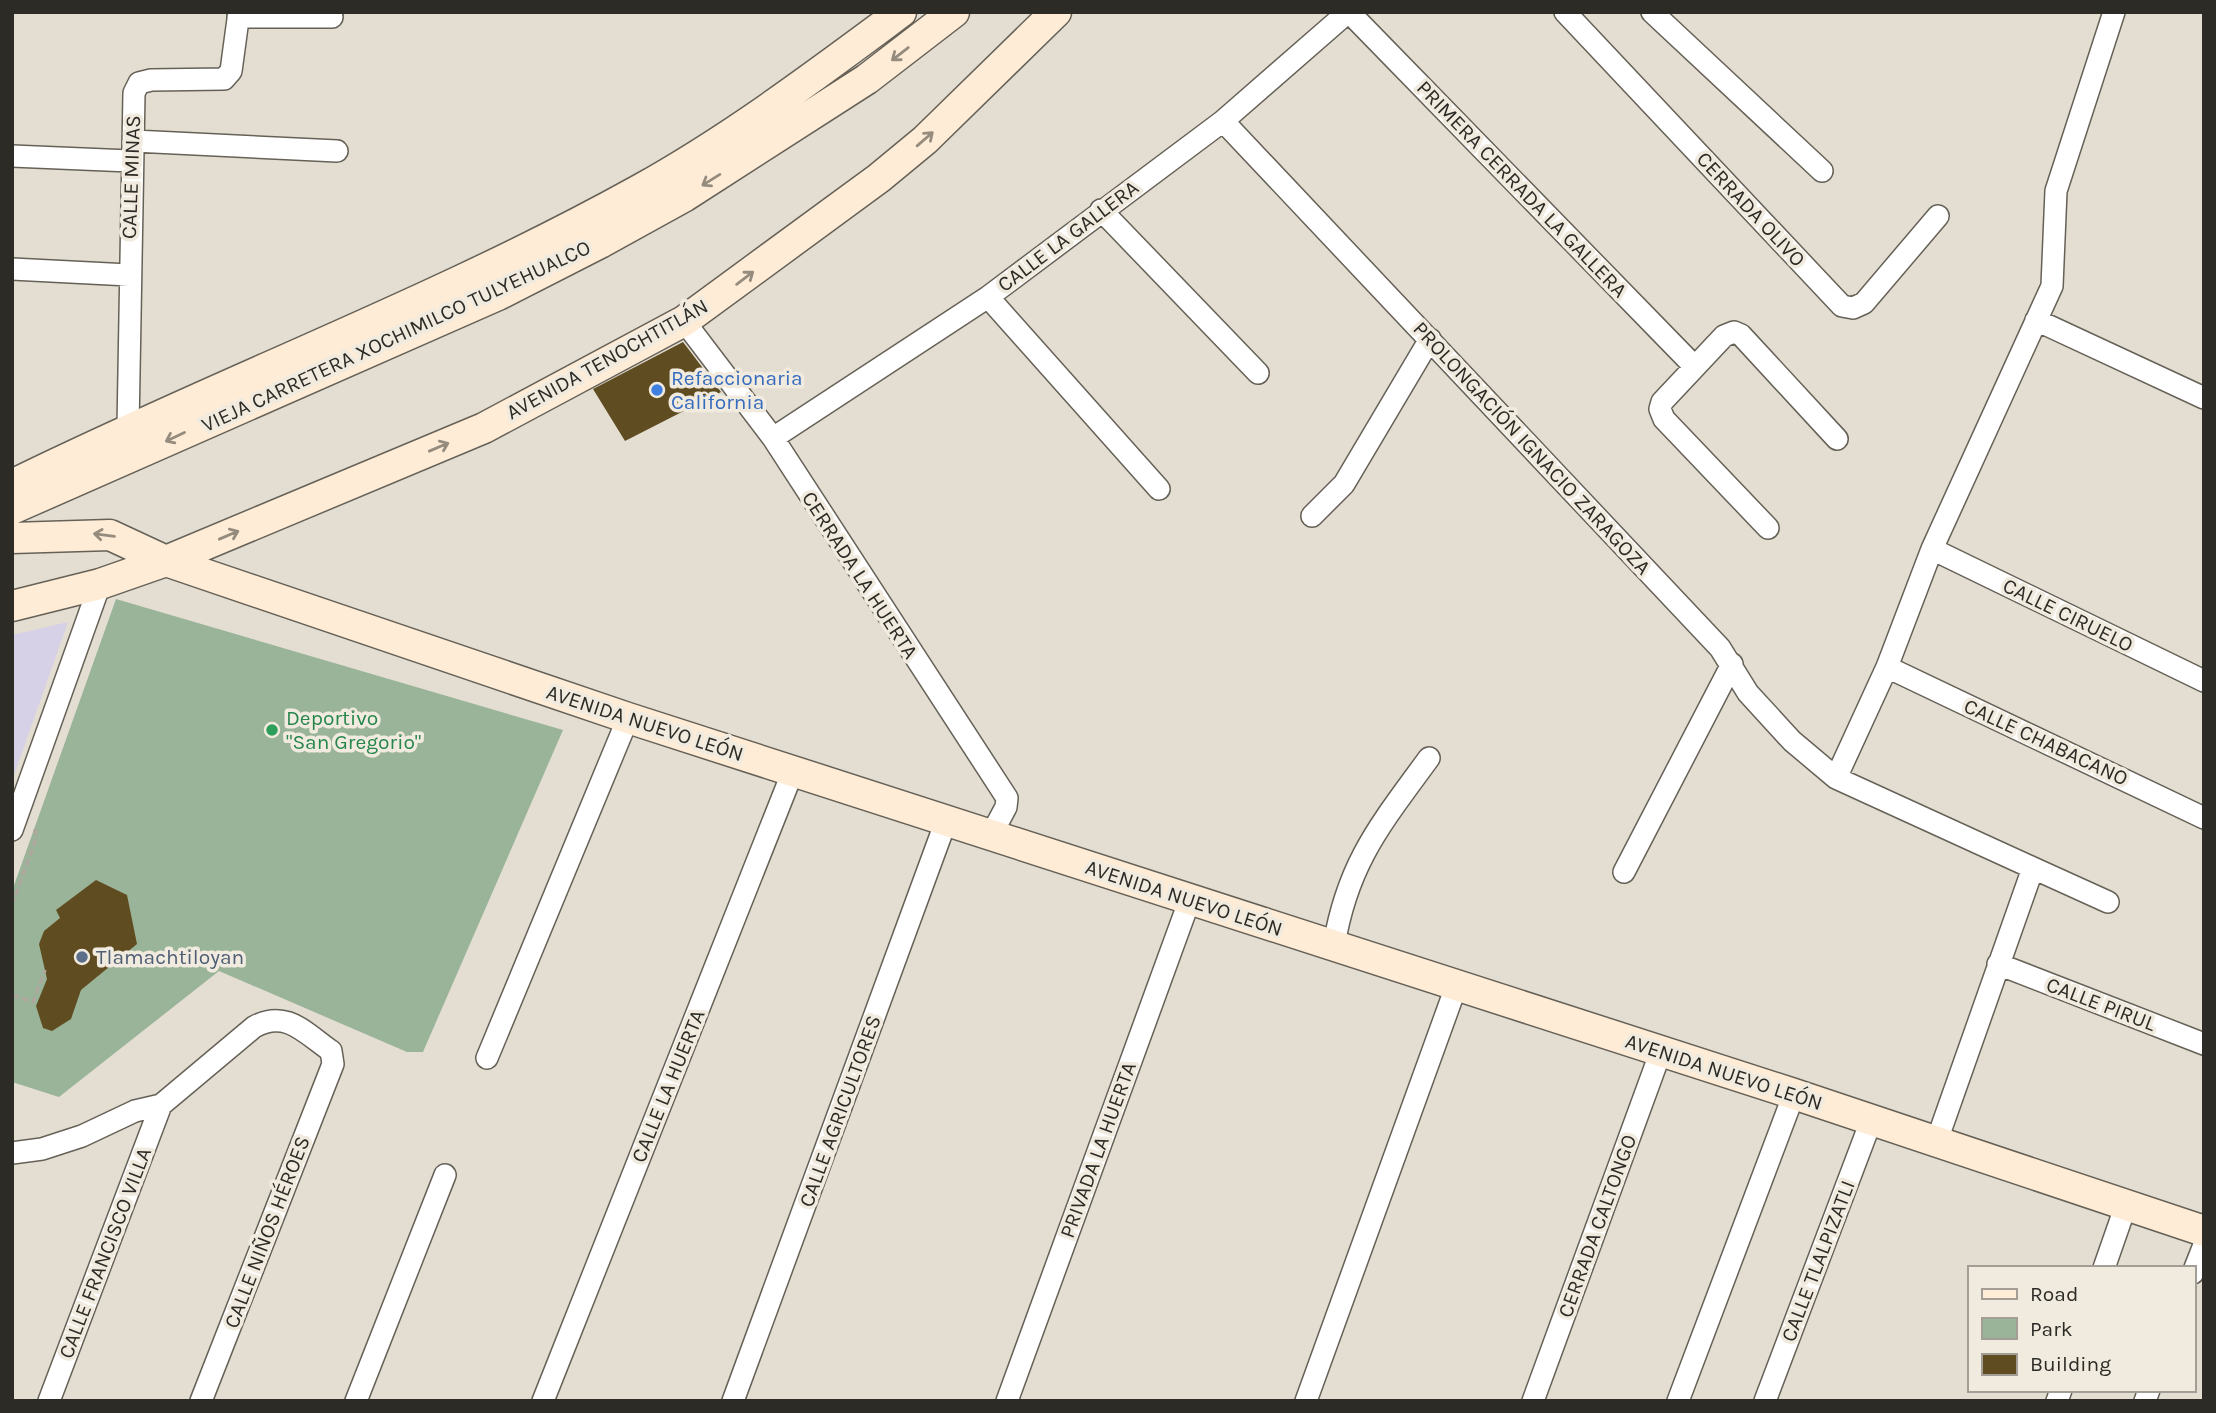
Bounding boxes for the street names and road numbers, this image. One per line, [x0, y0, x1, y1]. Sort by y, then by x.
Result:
street label: PRIMERA CERRADA LA GALLERA [1412, 76, 1632, 302]
street label: CALLE MINAS [117, 115, 145, 239]
street label: CERRADA OLIVO [1692, 147, 1810, 271]
street label: CALLE LA GALLERA [993, 175, 1143, 297]
street label: VIEJA CARRETERA XOCHIMILCO TULYEHUALCO [198, 235, 594, 437]
street label: AVENIDA TENOCHTITLÁN [502, 294, 712, 424]
street label: PROLONGACIÓN IGNACIO ZARAGOZA [1408, 317, 1656, 579]
street label: CERRADA LA HUERTA [797, 487, 923, 663]
street label: CALLE CIRUELO [1999, 573, 2137, 657]
street label: AVENIDA NUEVO LEÓN [543, 680, 747, 766]
street label: CALLE CHABACANO [1960, 693, 2132, 791]
street label: AVENIDA NUEVO LEÓN [1082, 855, 1286, 941]
street label: CALLE PIRUL [2043, 972, 2159, 1036]
street label: CALLE LA HUERTA [626, 1006, 710, 1166]
street label: CALLE AGRICULTORES [794, 1012, 886, 1210]
street label: AVENIDA NUEVO LEÓN [1622, 1029, 1826, 1115]
street label: PRIVADA LA HUERTA [1055, 1059, 1141, 1241]
street label: CERRADA CALTONGO [1553, 1131, 1641, 1321]
street label: CALLE NIÑOS HÉROES [219, 1132, 315, 1332]
street label: CALLE FRANCISCO VILLA [54, 1144, 156, 1362]
street label: CALLE TLALPIZATLI [1776, 1177, 1860, 1345]

